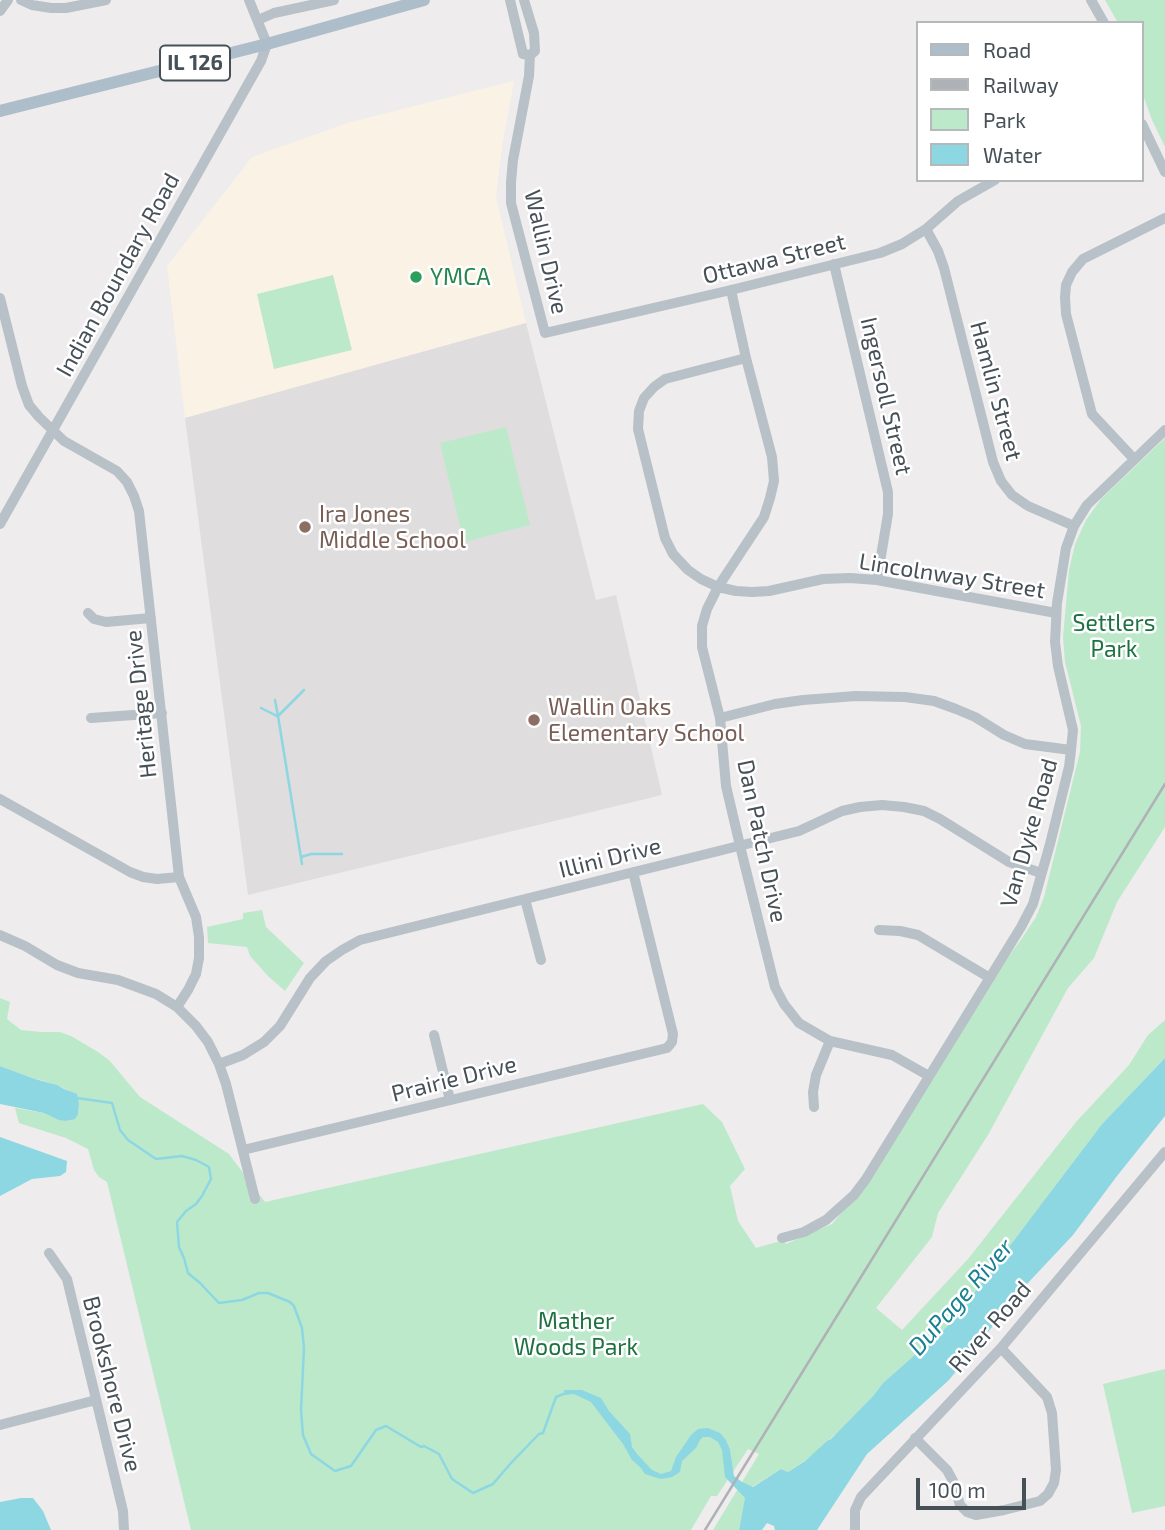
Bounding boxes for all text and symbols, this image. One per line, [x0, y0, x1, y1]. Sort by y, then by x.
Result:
legend [916, 21, 1144, 182]
text: Road [983, 37, 1031, 62]
road number: IL 126 [160, 46, 230, 80]
text: Railway [983, 72, 1059, 97]
text: Park [983, 107, 1026, 132]
text: Water [983, 142, 1042, 167]
street label: Indian Boundary Road [51, 168, 185, 382]
street label: Wallin Drive [518, 187, 574, 317]
street label: Ottawa Street [700, 228, 848, 290]
place label: YMCA [430, 263, 491, 291]
marker: YMCA [408, 269, 424, 285]
street label: Ingersoll Street [854, 314, 918, 478]
street label: Hamlin Street [964, 318, 1028, 464]
place label: Ira Jones Middle School [319, 500, 466, 554]
marker: Ira Jones Middle School [297, 519, 313, 535]
street label: Lincolnway Street [857, 548, 1047, 604]
park label: Settlers Park [1073, 609, 1155, 663]
street label: Heritage Drive [119, 629, 163, 779]
place label: Wallin Oaks Elementary School [548, 693, 744, 747]
marker: Wallin Oaks Elementary School [526, 712, 542, 728]
street label: Van Dyke Road [995, 755, 1063, 911]
street label: Dan Patch Drive [731, 757, 793, 925]
street label: Illini Drive [556, 832, 664, 884]
street label: Prairie Drive [388, 1050, 520, 1108]
water label: DuPage River [902, 1233, 1020, 1361]
street label: River Road [943, 1276, 1037, 1378]
street label: Brookshore Drive [77, 1293, 147, 1475]
park label: Mather Woods Park [514, 1307, 638, 1361]
scale bar [920, 1464, 1030, 1508]
text: 100 m [929, 1477, 986, 1502]

